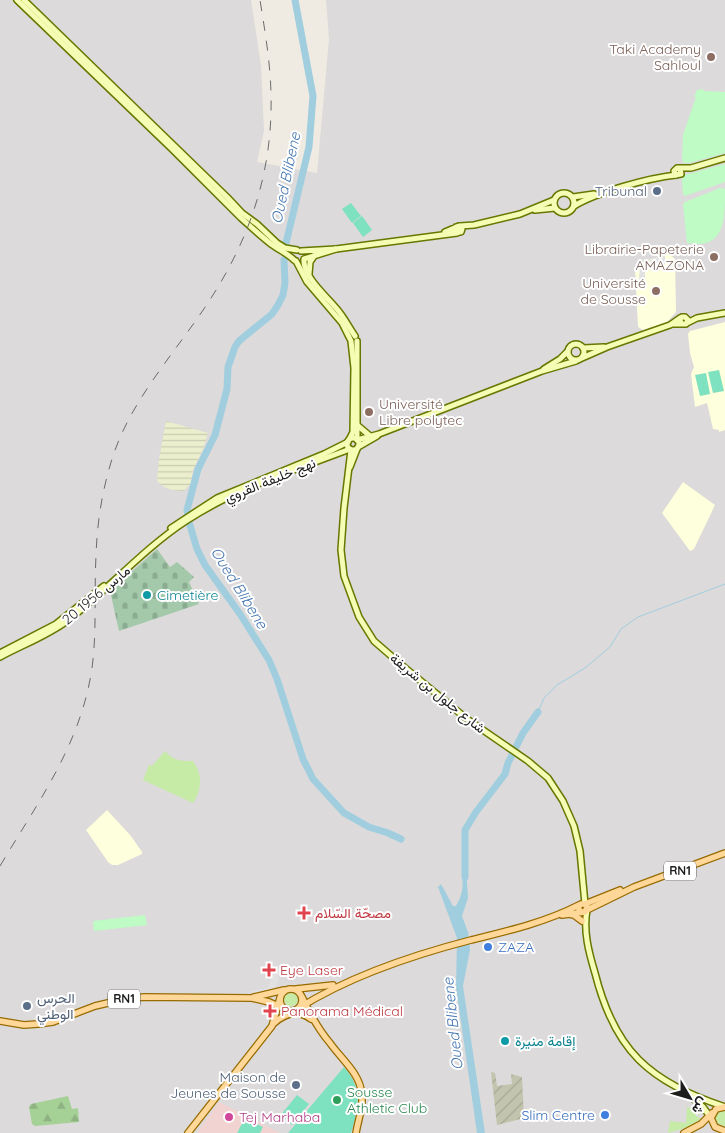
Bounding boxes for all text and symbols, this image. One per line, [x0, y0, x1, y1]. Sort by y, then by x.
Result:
place label: Taki Academy Sahloul [609, 40, 701, 74]
marker: Taki Academy Sahloul [705, 51, 717, 63]
water label: Oued Blibene [267, 130, 305, 225]
place label: Tribunal [595, 182, 647, 200]
marker: Tribunal [651, 185, 663, 197]
place label: Librairie-Papeterie AMAZONA [585, 240, 704, 274]
marker: Librairie-Papeterie AMAZONA [708, 251, 720, 263]
place label: Université de Sousse [580, 274, 646, 308]
marker: Université de Sousse [650, 285, 662, 297]
place label: Université Libre polytec [379, 395, 462, 429]
marker: Université Libre polytec [363, 406, 375, 418]
street label: نهج خليفة القروي [222, 453, 319, 509]
water label: Oued Blibene [207, 543, 272, 633]
street label: 20 مارس 1956 [58, 561, 134, 629]
place label: Cimetière [157, 586, 219, 604]
marker: Cimetière [141, 589, 153, 601]
street label: شارع جلول بن شريفة [385, 649, 489, 739]
road number: RN1 [664, 861, 696, 880]
place label: مصحّة السّلام [315, 904, 391, 922]
marker: مصحّة السّلام [297, 906, 311, 920]
place label: ZAZA [498, 938, 534, 956]
marker: ZAZA [482, 941, 494, 953]
place label: Eye Laser [280, 961, 344, 979]
marker: Eye Laser [262, 963, 276, 977]
water label: Oued Blibene [438, 976, 467, 1071]
place label: الحرس الوطني [37, 989, 75, 1026]
road number: RN1 [108, 990, 140, 1009]
marker: الحرس الوطني [21, 1000, 33, 1012]
place label: Panorama Médical [281, 1002, 403, 1020]
marker: Panorama Médical [263, 1004, 277, 1018]
place label: إقامة منيرة [515, 1032, 575, 1051]
marker: إقامة منيرة [499, 1035, 511, 1047]
place label: Maison de Jeunes de Sousse [170, 1068, 286, 1102]
north arrow [665, 1073, 715, 1123]
marker: Maison de Jeunes de Sousse [290, 1079, 302, 1091]
place label: Sousse Athletic Club [347, 1083, 427, 1117]
marker: Sousse Athletic Club [331, 1094, 343, 1106]
text: ش [688, 1094, 713, 1118]
place label: Slim Centre [521, 1106, 595, 1124]
place label: Tej Marhaba [239, 1108, 320, 1126]
marker: Slim Centre [599, 1109, 611, 1121]
marker: Tej Marhaba [223, 1111, 235, 1123]

